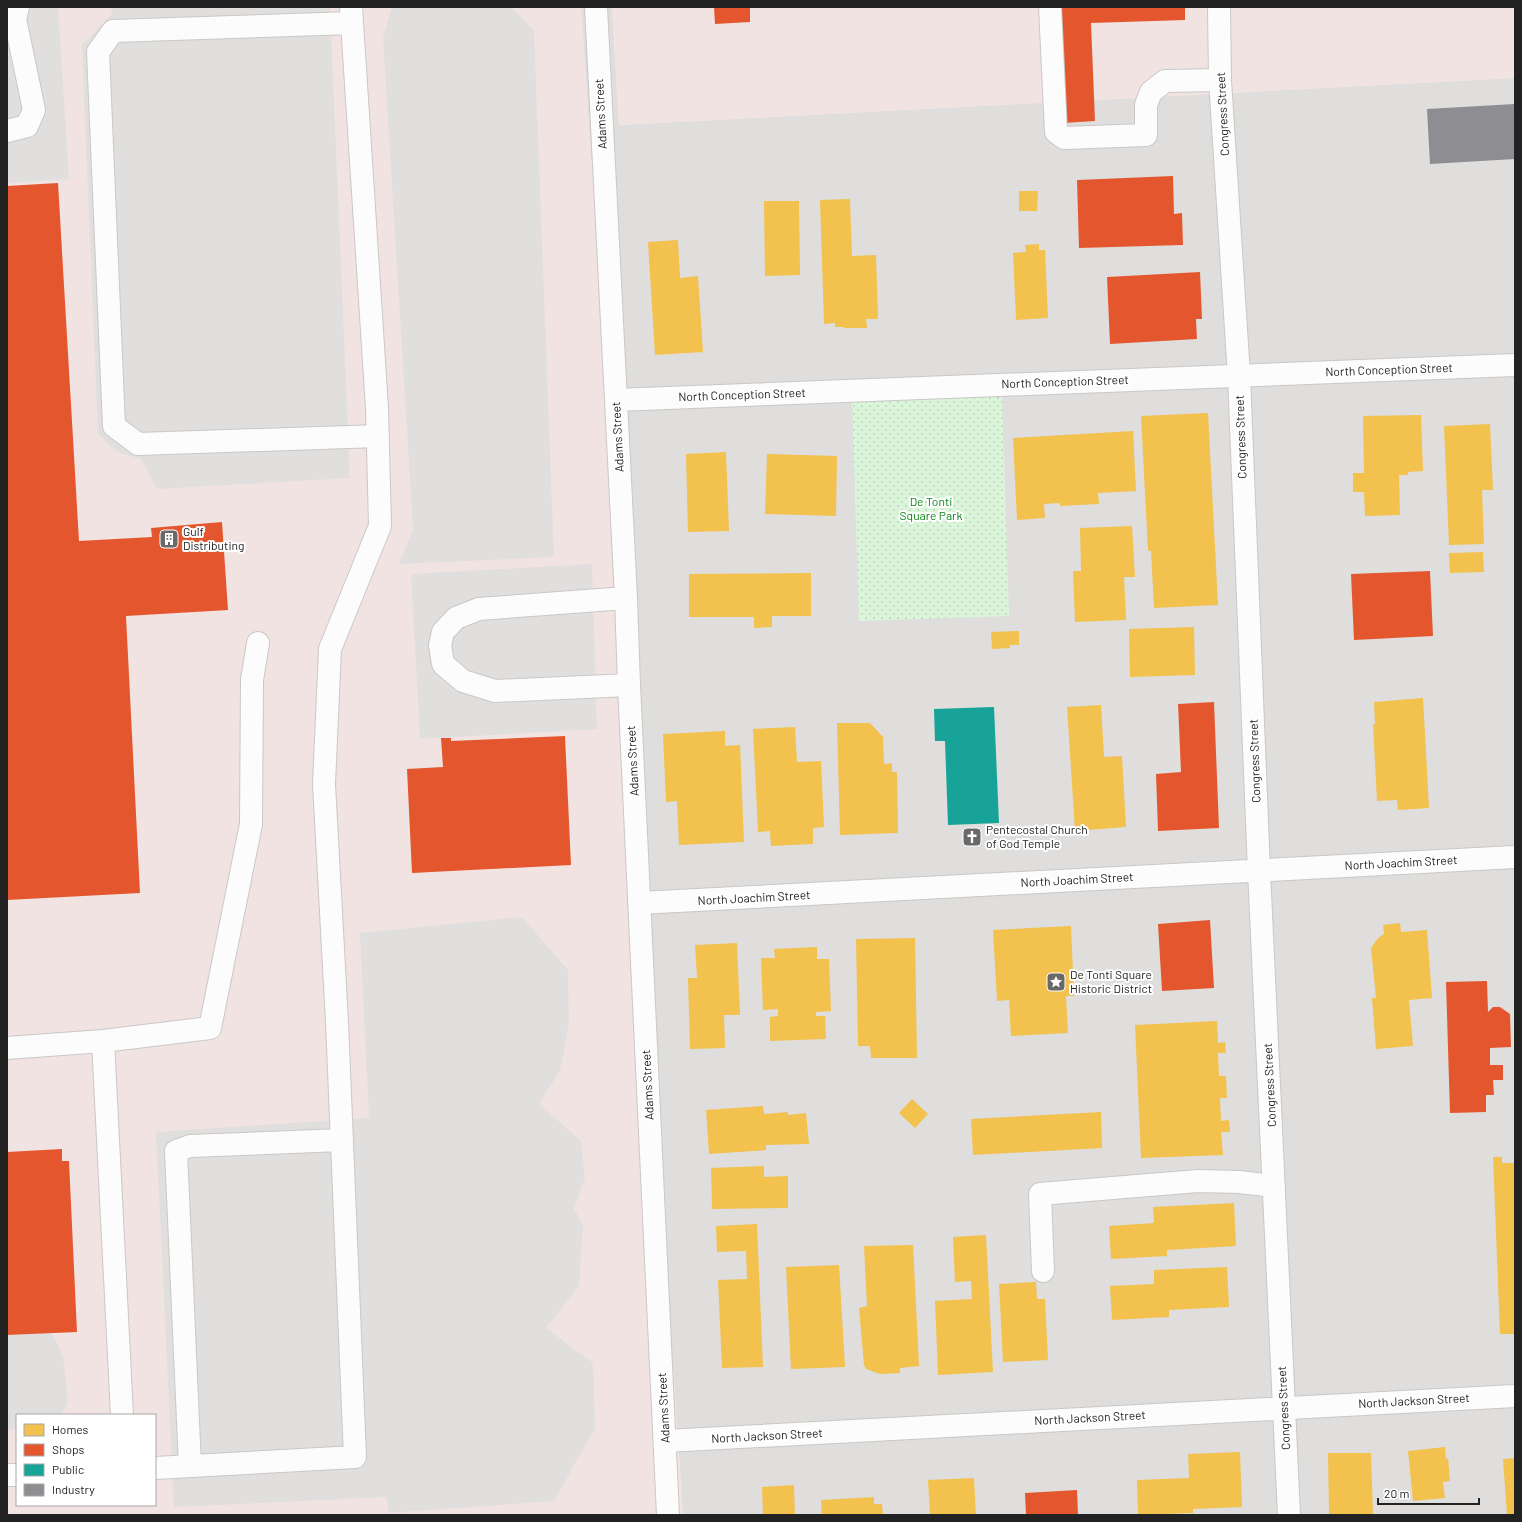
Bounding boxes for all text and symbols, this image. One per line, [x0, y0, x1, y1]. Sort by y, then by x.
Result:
street label: Congress Street [1213, 72, 1231, 156]
street label: Adams Street [591, 78, 609, 150]
street label: North Conception Street [1325, 360, 1453, 378]
street label: North Conception Street [1001, 372, 1129, 390]
street label: North Conception Street [678, 385, 806, 403]
street label: Congress Street [1232, 395, 1248, 479]
street label: Adams Street [608, 401, 626, 473]
park label: De Tonti Square Park [900, 494, 962, 522]
place label: Gulf Distributing [183, 524, 244, 552]
building icon: Gulf Distributing [158, 528, 180, 550]
street label: Congress Street [1246, 719, 1262, 803]
street label: Adams Street [623, 725, 641, 797]
place label: Pentecostal Church of God Temple [986, 822, 1088, 850]
church icon: Pentecostal Church of God Temple [961, 826, 983, 848]
street label: North Joachim Street [1344, 852, 1458, 872]
street label: North Joachim Street [1020, 869, 1134, 889]
street label: North Joachim Street [697, 887, 811, 907]
place label: De Tonti Square Historic District [1070, 967, 1152, 995]
place icon: De Tonti Square Historic District [1045, 971, 1067, 993]
street label: Congress Street [1260, 1043, 1278, 1127]
street label: Adams Street [638, 1049, 656, 1121]
street label: Congress Street [1274, 1366, 1292, 1450]
street label: Adams Street [654, 1372, 672, 1444]
street label: North Jackson Street [1358, 1390, 1470, 1410]
street label: North Jackson Street [1034, 1407, 1146, 1427]
legend [16, 1414, 156, 1506]
text: Homes [52, 1422, 89, 1436]
street label: North Jackson Street [711, 1425, 823, 1445]
text: Shops [52, 1442, 85, 1456]
text: Public [52, 1462, 84, 1476]
scale bar [1378, 1480, 1479, 1506]
text: Industry [52, 1482, 95, 1496]
text: 20 m [1384, 1486, 1410, 1500]

